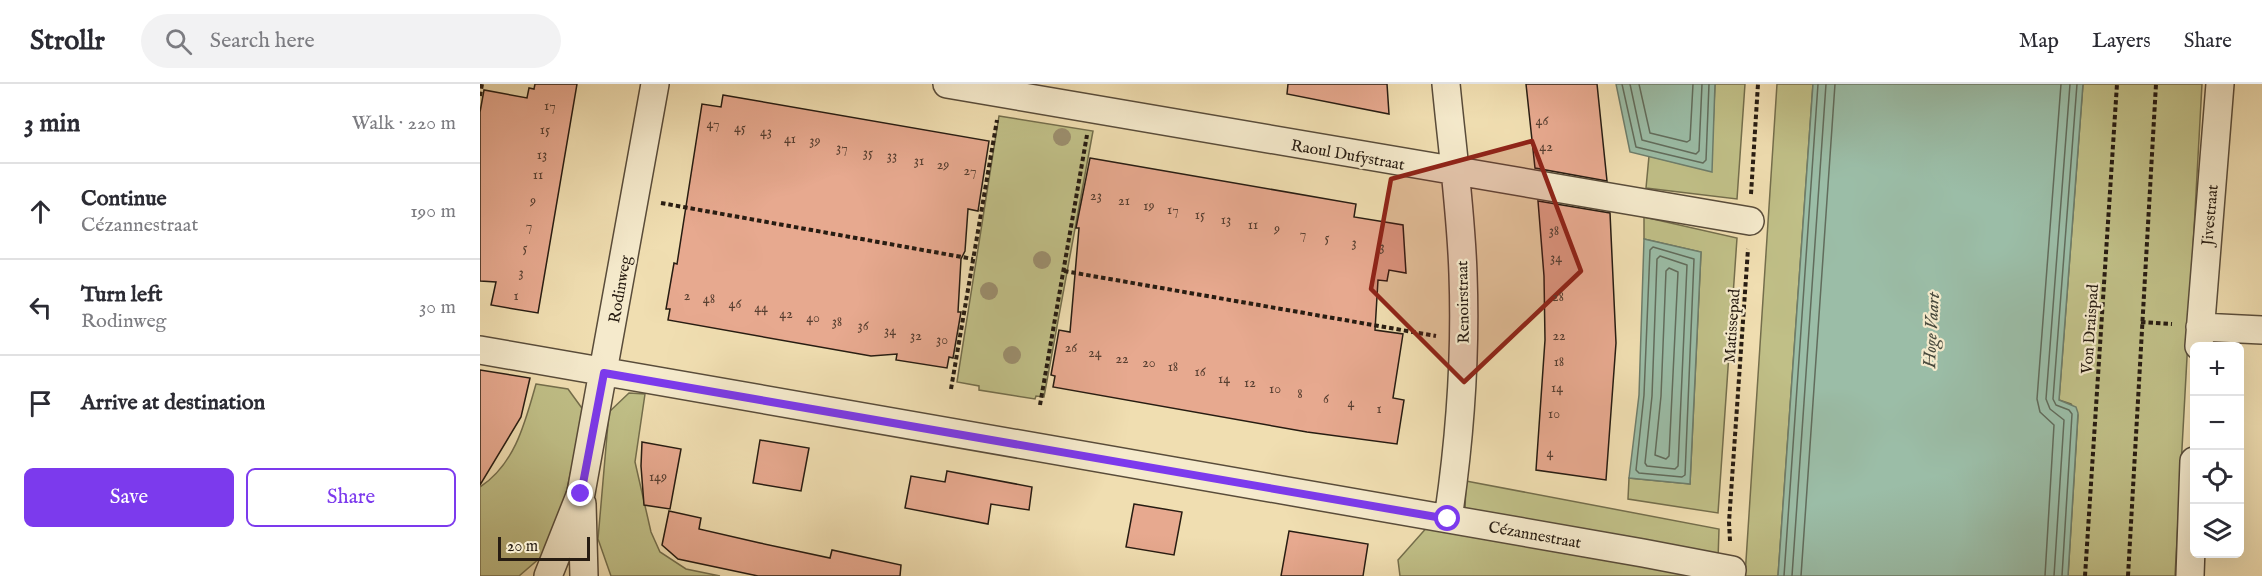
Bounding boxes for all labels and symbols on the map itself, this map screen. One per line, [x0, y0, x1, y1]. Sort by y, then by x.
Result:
house number: 17 [544, 97, 556, 115]
house number: 46 [1536, 112, 1549, 130]
house number: 47 [707, 115, 719, 133]
house number: 45 [734, 119, 746, 137]
house number: 15 [540, 121, 550, 139]
house number: 43 [760, 123, 772, 141]
house number: 41 [784, 130, 796, 148]
house number: 39 [809, 132, 821, 150]
street label: Raoul Dufystraat [1289, 136, 1406, 176]
house number: 42 [1539, 138, 1553, 156]
house number: 37 [836, 139, 848, 157]
house number: 35 [863, 144, 873, 162]
house number: 13 [537, 146, 547, 164]
house number: 33 [887, 147, 897, 165]
house number: 31 [914, 152, 924, 170]
house number: 29 [937, 156, 949, 174]
house number: 27 [964, 162, 976, 180]
house number: 11 [533, 166, 543, 184]
street label: Jivestraat [2198, 183, 2224, 249]
house number: 23 [1090, 187, 1102, 205]
house number: 9 [529, 192, 536, 210]
house number: 21 [1118, 192, 1130, 210]
house number: 19 [1143, 197, 1155, 215]
house number: 17 [1167, 201, 1179, 219]
house number: 15 [1195, 206, 1205, 224]
house number: 13 [1221, 211, 1231, 229]
house number: 11 [1248, 216, 1258, 234]
house number: 7 [526, 217, 532, 235]
house number: 9 [1273, 220, 1280, 238]
house number: 38 [1549, 222, 1559, 240]
house number: 7 [1300, 225, 1306, 243]
house number: 5 [1324, 229, 1330, 247]
house number: 3 [1351, 234, 1357, 252]
house number: 3 [1379, 238, 1385, 256]
house number: 5 [522, 239, 528, 257]
house number: 34 [1550, 249, 1562, 267]
street label: Rodinweg [605, 254, 637, 325]
street label: Renoirstraat [1453, 260, 1475, 344]
house number: 3 [518, 264, 524, 282]
street label: Von Draispad [2078, 283, 2104, 376]
house number: 1 [513, 287, 519, 305]
house number: 2 [684, 287, 691, 305]
house number: 28 [1552, 288, 1564, 306]
street label: Matissepad [1720, 288, 1746, 364]
house number: 48 [703, 290, 715, 308]
water label: Hoge Vaart [1919, 290, 1946, 370]
house number: 46 [729, 295, 742, 313]
house number: 44 [754, 299, 768, 317]
house number: 42 [779, 305, 793, 323]
house number: 40 [806, 309, 820, 327]
house number: 38 [832, 313, 842, 331]
house number: 36 [857, 317, 870, 335]
house number: 34 [884, 322, 896, 340]
house number: 32 [910, 327, 922, 345]
house number: 22 [1552, 327, 1566, 345]
house number: 30 [936, 331, 948, 349]
house number: 26 [1065, 339, 1078, 357]
house number: 24 [1088, 344, 1102, 362]
house number: 22 [1115, 350, 1129, 368]
house number: 18 [1554, 353, 1564, 371]
house number: 20 [1142, 354, 1156, 372]
house number: 18 [1168, 358, 1178, 376]
house number: 16 [1194, 363, 1207, 381]
house number: 14 [1218, 370, 1230, 388]
house number: 12 [1244, 374, 1256, 392]
house number: 14 [1551, 379, 1563, 397]
house number: 10 [1269, 380, 1281, 398]
house number: 8 [1297, 385, 1303, 403]
house number: 6 [1323, 390, 1330, 408]
house number: 4 [1348, 394, 1355, 412]
house number: 1 [1376, 400, 1382, 418]
house number: 10 [1548, 405, 1560, 423]
house number: 4 [1547, 444, 1554, 462]
house number: 149 [649, 468, 667, 486]
route end [567, 480, 593, 506]
route start [1434, 505, 1460, 531]
street label: Cézannestraat [1487, 518, 1583, 554]
scale bar [498, 534, 590, 562]

